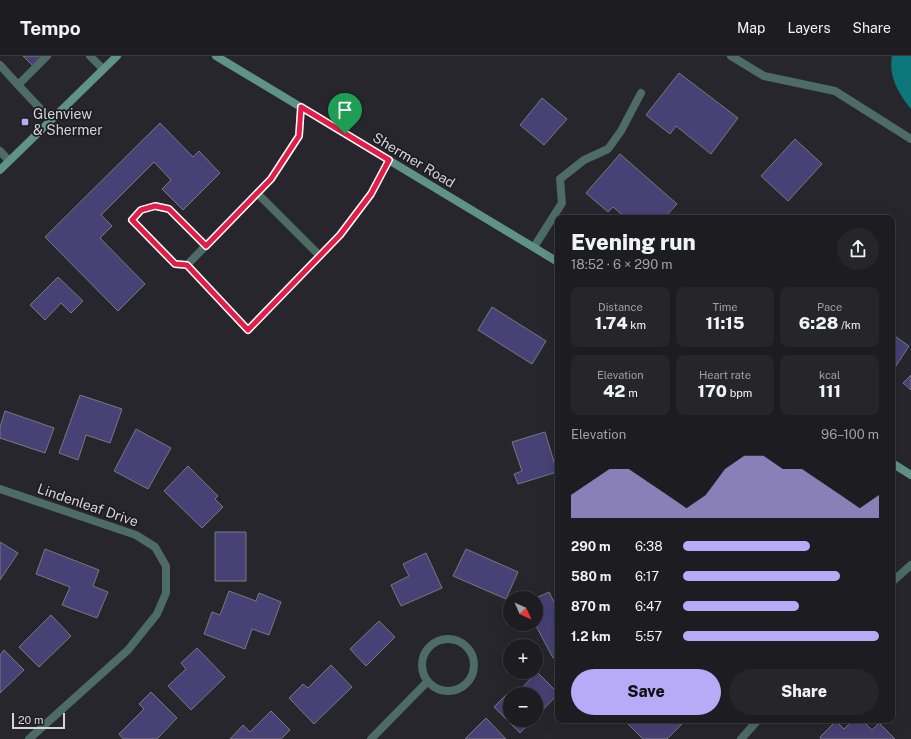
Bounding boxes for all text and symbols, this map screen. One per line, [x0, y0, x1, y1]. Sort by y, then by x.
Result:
text: Tempo [20, 17, 81, 39]
text: Map [737, 20, 765, 36]
text: Layers [787, 20, 831, 36]
text: Share [853, 20, 891, 36]
pin [328, 93, 362, 134]
icon: arrive [334, 99, 356, 121]
place label: Glenview & Shermer [33, 106, 103, 138]
marker: Glenview & Shermer [20, 117, 30, 127]
street label: Shermer Road [370, 129, 458, 191]
button: share [837, 228, 879, 270]
text: Evening run [571, 229, 696, 255]
text: 18:52 · 6 × 290 m [571, 257, 673, 272]
text: Distance [598, 301, 643, 313]
text: Time [712, 301, 738, 313]
text: Pace [817, 301, 842, 313]
text: 1.74 [595, 313, 628, 333]
text: 11:15 [705, 313, 745, 333]
text: 6:28 [799, 313, 838, 333]
text: km [628, 319, 646, 331]
text: /km [838, 319, 861, 331]
text: Elevation [597, 369, 644, 381]
text: Heart rate [699, 369, 751, 381]
text: kcal [819, 369, 840, 381]
text: 42 [603, 381, 625, 401]
text: 170 [698, 381, 727, 401]
text: 111 [818, 381, 841, 401]
text: m [625, 387, 638, 399]
text: bpm [727, 387, 752, 399]
text: Elevation [571, 427, 626, 442]
text: 96–100 m [821, 427, 879, 442]
street label: Lindenleaf Drive [35, 480, 141, 530]
text: 290 m [571, 539, 611, 554]
text: 6:38 [635, 539, 663, 554]
text: 580 m [571, 569, 611, 584]
text: 6:17 [635, 569, 659, 584]
north arrow [503, 591, 543, 631]
map controls [503, 591, 543, 727]
text: 870 m [571, 599, 610, 614]
text: 6:47 [635, 599, 662, 614]
text: 1.2 km [571, 629, 611, 644]
text: 5:57 [635, 629, 662, 644]
button: + [503, 639, 543, 679]
button: Save [571, 669, 721, 715]
button: Share [729, 669, 879, 715]
button: − [503, 687, 543, 727]
scale bar [12, 711, 65, 730]
text: 20 m [18, 714, 43, 726]

